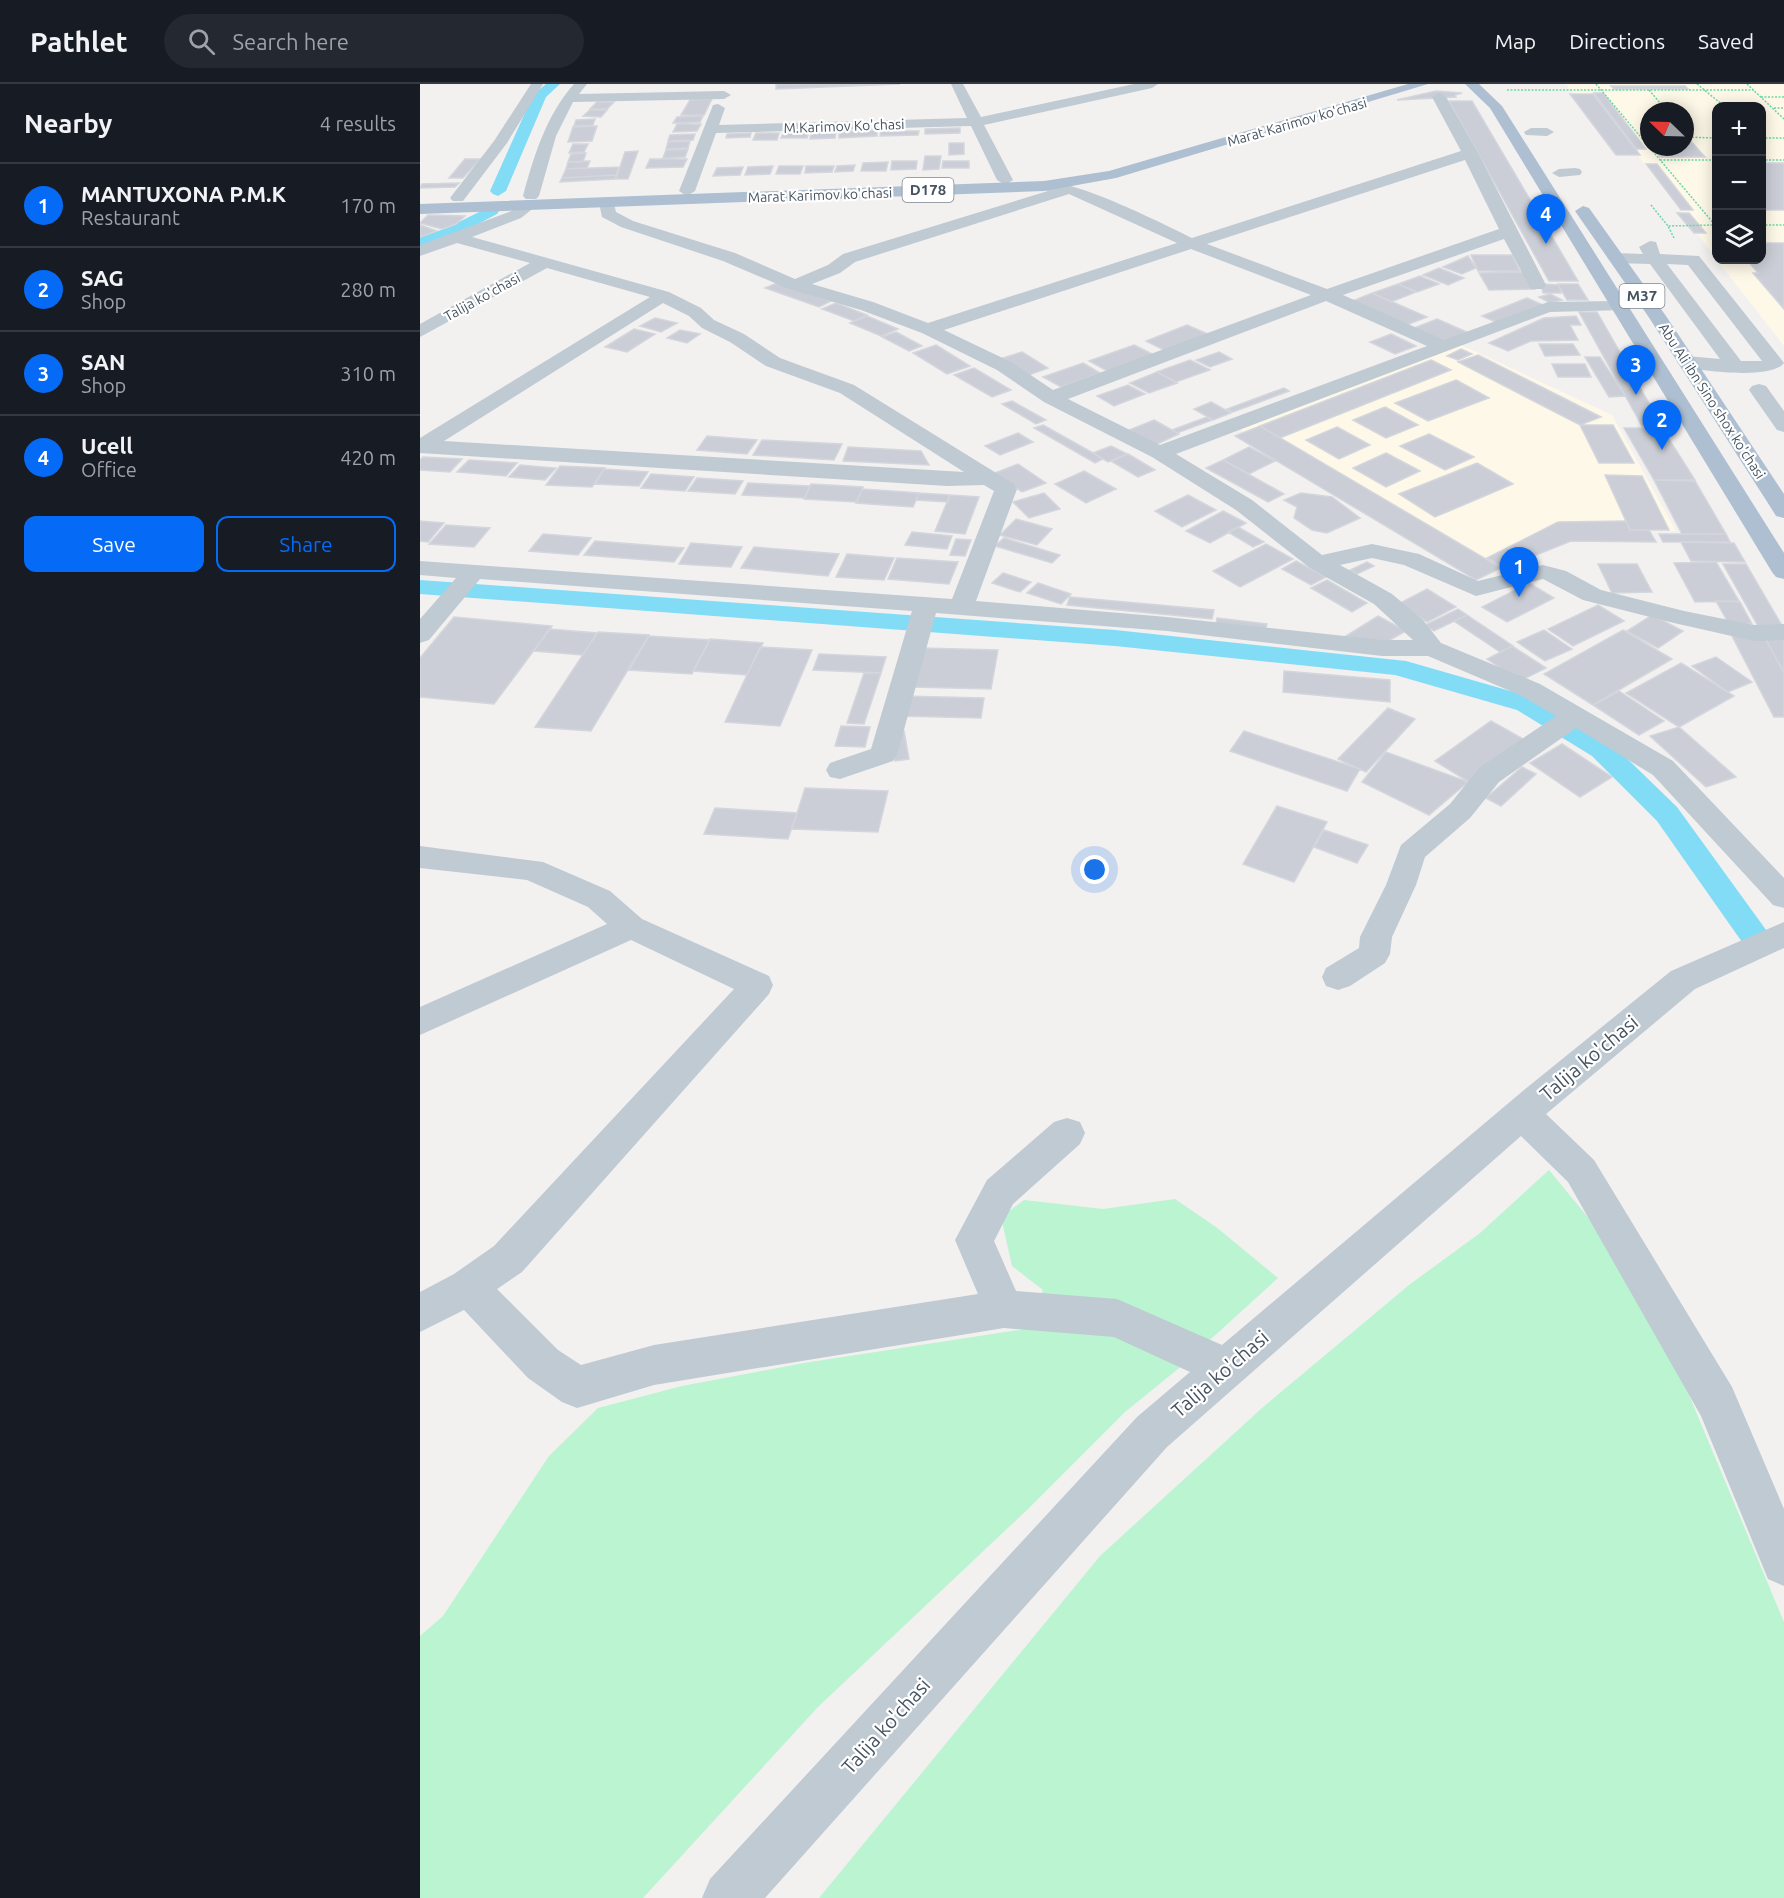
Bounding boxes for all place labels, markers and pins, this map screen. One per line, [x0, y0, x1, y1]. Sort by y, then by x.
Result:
pin: 4 [1526, 194, 1566, 244]
pin: 3 [1616, 346, 1656, 395]
pin: 2 [1642, 400, 1682, 450]
pin: 1 [1500, 548, 1538, 597]

